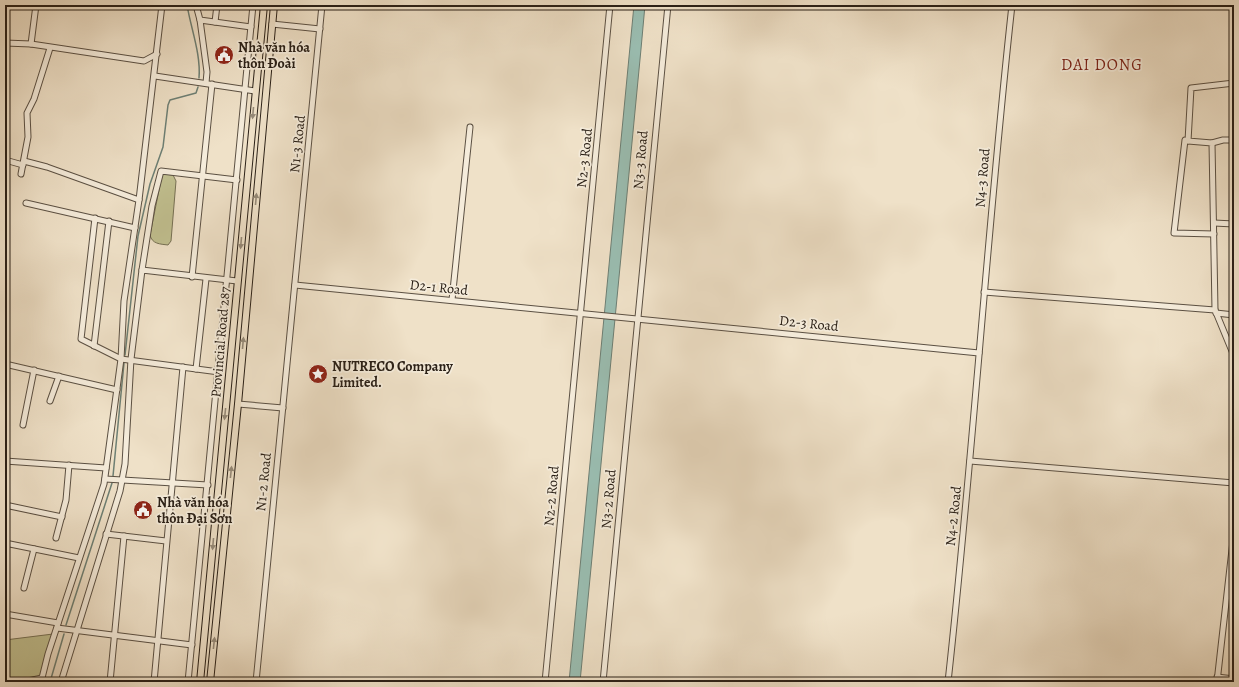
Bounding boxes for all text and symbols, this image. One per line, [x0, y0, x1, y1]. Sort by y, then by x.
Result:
place label: Nhà văn hóa thôn Đoài [238, 38, 310, 73]
public building icon: Nhà văn hóa thôn Đoài [213, 44, 235, 66]
district label: DAI DONG [1061, 54, 1143, 76]
one-way arrow [250, 107, 256, 119]
street label: N1-3 Road [285, 114, 310, 174]
street label: N2-3 Road [572, 127, 597, 189]
street label: N3-3 Road [628, 129, 653, 190]
street label: N4-3 Road [970, 147, 995, 209]
one-way arrow [253, 193, 260, 205]
one-way arrow [237, 237, 244, 249]
street label: D2-1 Road [409, 275, 470, 300]
street label: Provincial Road 287 [206, 286, 235, 398]
street label: D2-3 Road [778, 311, 840, 336]
one-way arrow [240, 337, 247, 349]
place label: NUTRECO Company Limited. [332, 357, 453, 392]
place icon: NUTRECO Company Limited. [307, 363, 329, 385]
one-way arrow [222, 408, 228, 420]
street label: N1-2 Road [251, 451, 276, 512]
street label: N2-2 Road [539, 465, 564, 527]
one-way arrow [228, 466, 234, 478]
street label: N3-2 Road [596, 468, 621, 530]
street label: N4-2 Road [941, 485, 966, 547]
place label: Nhà văn hóa thôn Đại Sơn [157, 493, 232, 528]
public building icon: Nhà văn hóa thôn Đại Sơn [132, 499, 154, 521]
one-way arrow [209, 538, 216, 550]
one-way arrow [210, 637, 217, 649]

